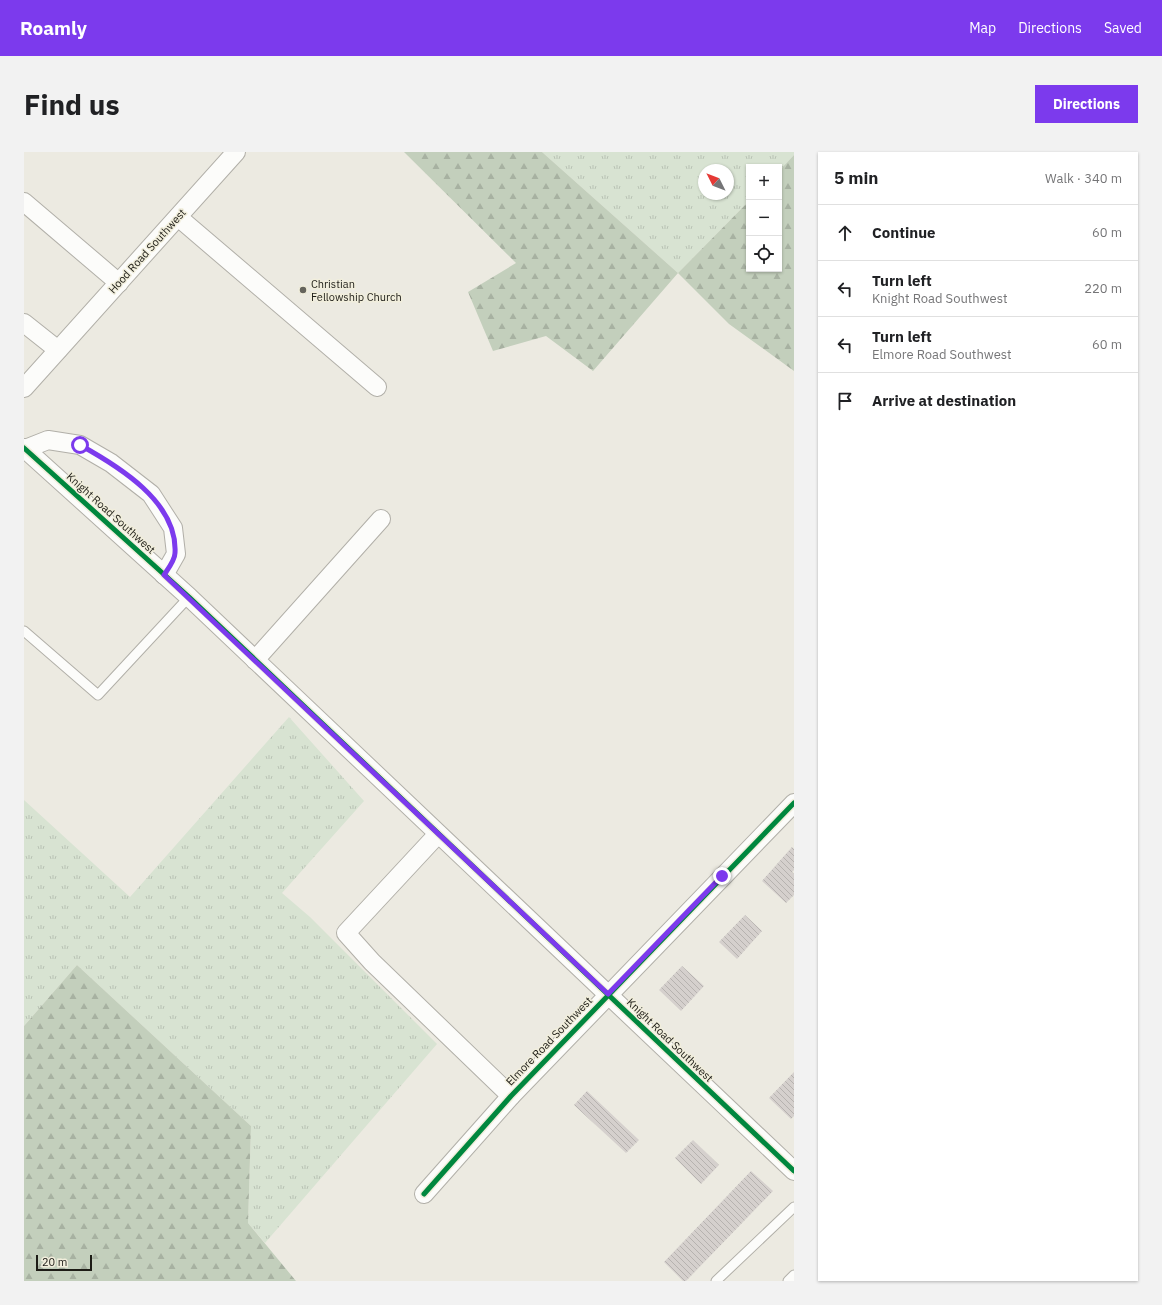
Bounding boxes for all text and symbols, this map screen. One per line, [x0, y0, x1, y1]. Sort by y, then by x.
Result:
text: Roamly [20, 16, 87, 40]
text: Map [969, 19, 996, 37]
text: Directions [1018, 19, 1082, 37]
text: Saved [1104, 19, 1142, 37]
button: Directions [1035, 85, 1138, 123]
text: Find us [24, 86, 120, 123]
north arrow [698, 164, 734, 200]
map controls [746, 164, 782, 272]
button: + [746, 164, 782, 200]
text: 5 min [834, 167, 878, 189]
text: Walk · 340 m [1045, 170, 1122, 187]
button: − [746, 200, 782, 236]
street label: Hood Road Southwest [105, 206, 189, 296]
icon: ahead [834, 222, 856, 244]
text: Continue [872, 223, 936, 242]
text: 60 m [1092, 224, 1122, 241]
button: locate [746, 236, 782, 272]
text: Turn left [872, 271, 932, 290]
place label: Christian Fellowship Church [311, 277, 402, 304]
icon: left [834, 278, 856, 300]
text: 220 m [1084, 280, 1122, 297]
marker: Christian Fellowship Church [298, 285, 308, 295]
text: Knight Road Southwest [872, 290, 1008, 307]
text: Turn left [872, 327, 932, 346]
icon: left [834, 334, 856, 356]
text: 60 m [1092, 336, 1122, 353]
text: Elmore Road Southwest [872, 346, 1012, 363]
icon: arrive [834, 390, 856, 412]
text: Arrive at destination [872, 391, 1016, 410]
route start [71, 436, 89, 454]
street label: Knight Road Southwest [64, 469, 158, 557]
route end [713, 867, 731, 885]
street label: Elmore Road Southwest [503, 994, 595, 1088]
street label: Knight Road Southwest [624, 995, 716, 1085]
scale bar [36, 1253, 92, 1272]
text: 20 m [42, 1255, 67, 1269]

